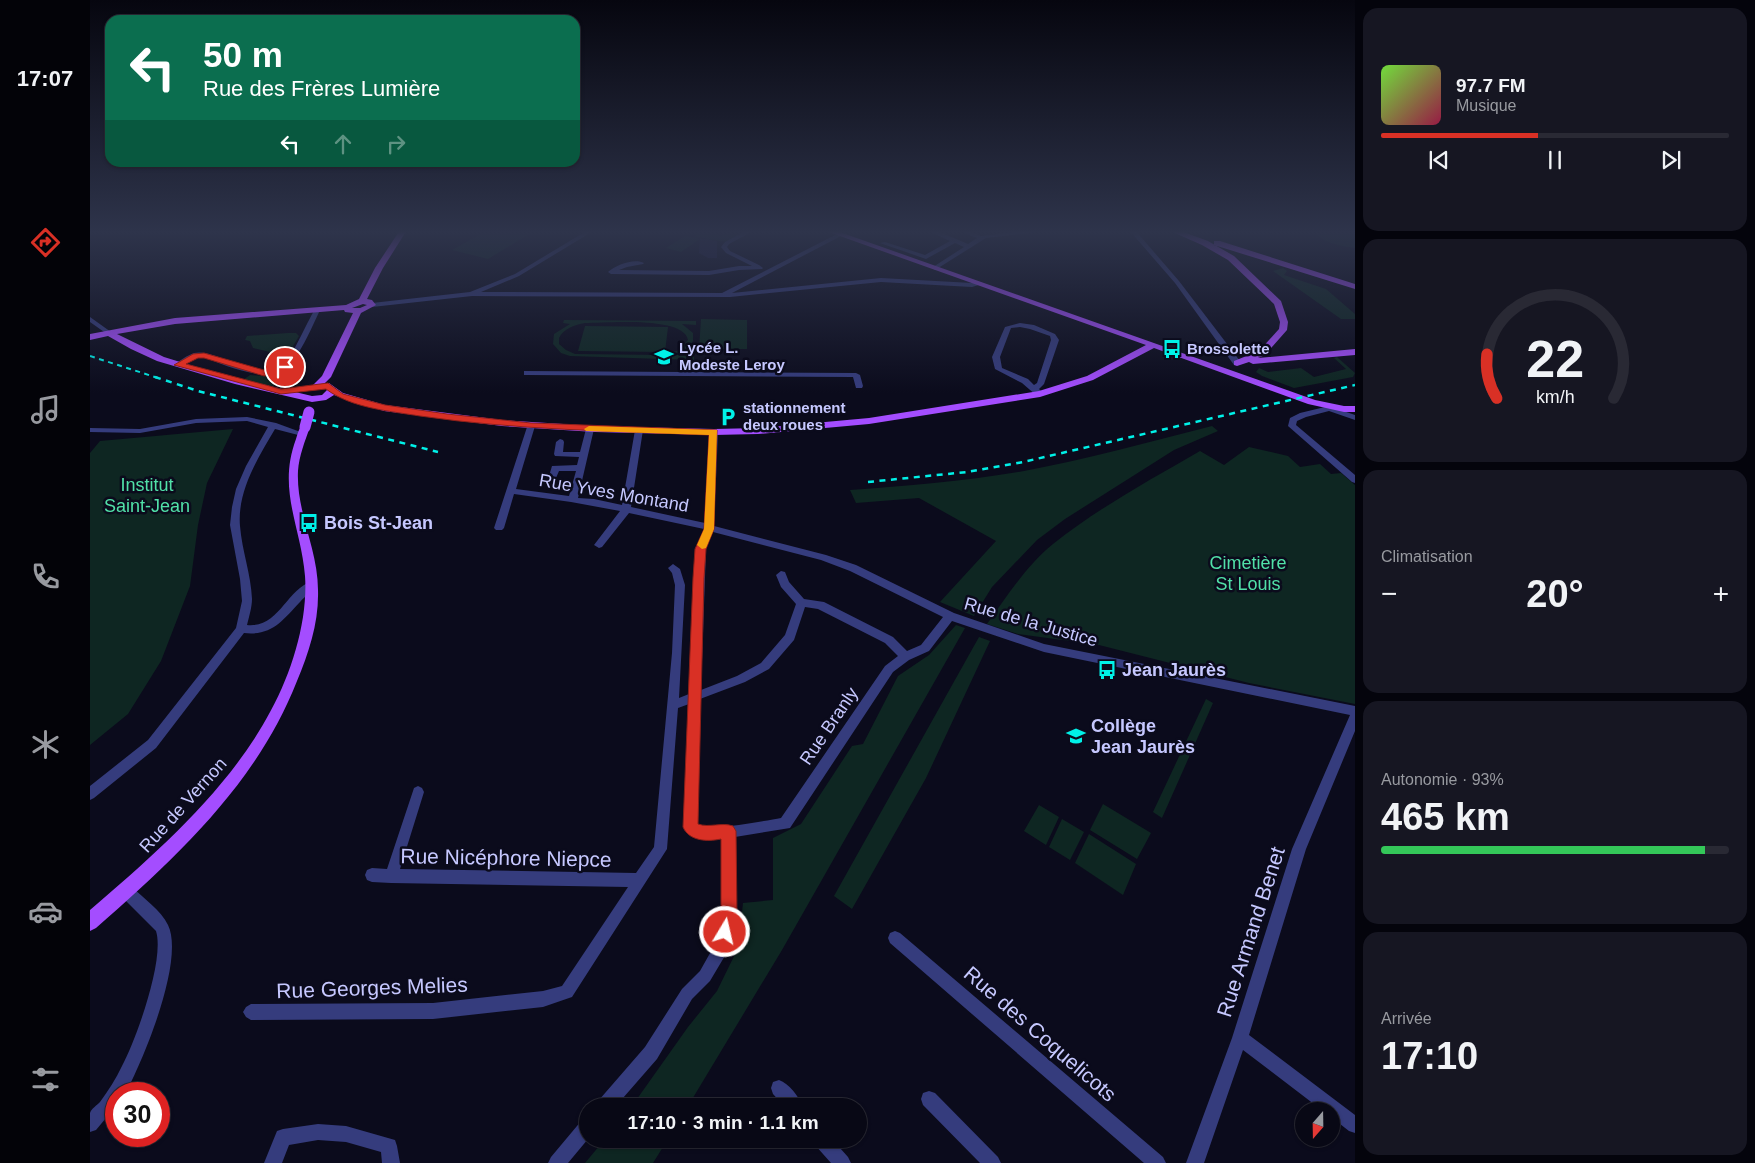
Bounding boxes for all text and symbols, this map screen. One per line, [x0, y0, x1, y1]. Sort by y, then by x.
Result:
icon: left [120, 35, 185, 100]
text: 50 m [203, 35, 283, 74]
text: 17:07 [17, 66, 73, 91]
text: 97.7 FM [1456, 75, 1526, 96]
text: Rue des Frères Lumière [203, 76, 440, 101]
text: Musique [1456, 97, 1516, 114]
icon: left [276, 130, 304, 158]
icon: ahead [329, 130, 357, 158]
icon: right [382, 130, 410, 158]
icon: previous [1425, 146, 1453, 174]
icon: pause [1541, 146, 1569, 174]
icon: next [1657, 146, 1685, 174]
icon: directions [28, 225, 63, 260]
text: 22 [1526, 330, 1584, 388]
bus stop icon: Brossolette [1161, 338, 1183, 360]
place label: Lycée L. Modeste Leroy [679, 339, 786, 373]
place label: Brossolette [1187, 340, 1270, 357]
pin [264, 346, 306, 388]
school or university icon: Lycée L. Modeste Leroy [653, 346, 675, 368]
icon: arrive [271, 353, 299, 381]
text: km/h [1536, 387, 1574, 407]
icon: music [28, 392, 63, 427]
place label: stationnement deux roues [743, 399, 846, 433]
parking icon: stationnement deux roues [717, 406, 739, 428]
street label: Rue Yves Montand [538, 470, 690, 516]
park label: Institut Saint-Jean [104, 475, 190, 516]
bus stop icon: Bois St-Jean [298, 512, 320, 534]
place label: Bois St-Jean [324, 513, 433, 533]
text: Climatisation [1381, 548, 1473, 565]
park label: Cimetière St Louis [1209, 553, 1287, 594]
icon: phone [28, 559, 63, 594]
text: 20° [1526, 573, 1584, 615]
text: − [1381, 578, 1397, 609]
text: + [1713, 578, 1729, 609]
street label: Rue de la Justice [962, 593, 1100, 651]
bus stop icon: Jean Jaurès [1096, 659, 1118, 681]
place label: Jean Jaurès [1122, 660, 1226, 680]
street label: Rue Branly [796, 683, 862, 769]
place label: Collège Jean Jaurès [1091, 716, 1195, 757]
school or university icon: Collège Jean Jaurès [1065, 725, 1087, 747]
icon: climate [28, 727, 63, 762]
street label: Rue de Vernon [135, 754, 231, 856]
text: Autonomie · 93% [1381, 771, 1504, 788]
text: 465 km [1381, 796, 1510, 838]
street label: Rue Nicéphore Niepce [400, 844, 612, 871]
street label: Rue Armand Benet [1212, 844, 1289, 1020]
icon: car [28, 894, 63, 929]
position arrow [698, 905, 750, 957]
street label: Rue des Coquelicots [960, 961, 1121, 1106]
street label: Rue Georges Melies [276, 973, 468, 1002]
text: Arrivée [1381, 1010, 1432, 1027]
text: 17:10 [1381, 1035, 1478, 1077]
icon: filters [28, 1062, 63, 1097]
speed limit sign: 30 [105, 1082, 170, 1147]
north arrow [1295, 1102, 1340, 1148]
map controls [1295, 1102, 1340, 1147]
text: 17:10 · 3 min · 1.1 km [627, 1112, 819, 1133]

